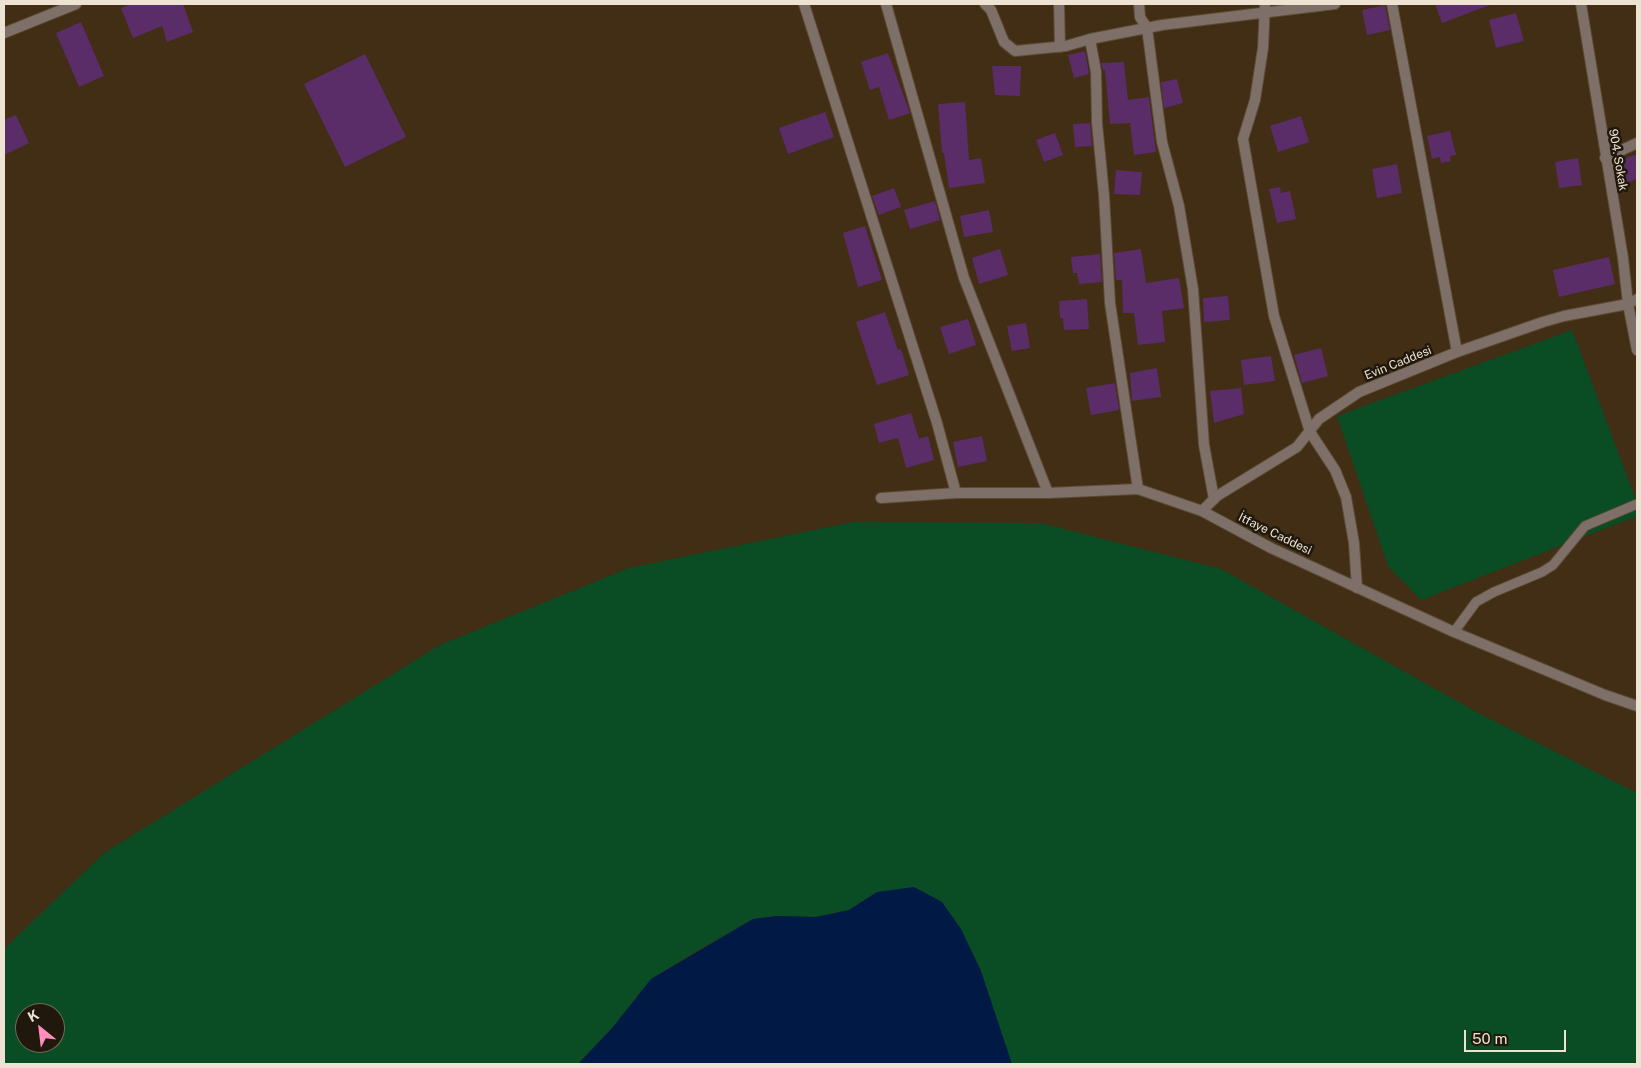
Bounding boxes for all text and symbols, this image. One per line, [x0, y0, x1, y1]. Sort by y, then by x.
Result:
street label: 904. Sokak [1605, 128, 1631, 192]
street label: Evin Caddesi [1362, 343, 1434, 383]
street label: İtfaye Caddesi [1236, 510, 1314, 558]
north arrow [15, 1003, 65, 1053]
text: K [25, 1006, 41, 1025]
scale bar [1466, 1020, 1568, 1052]
text: 50 m [1472, 1030, 1507, 1047]

